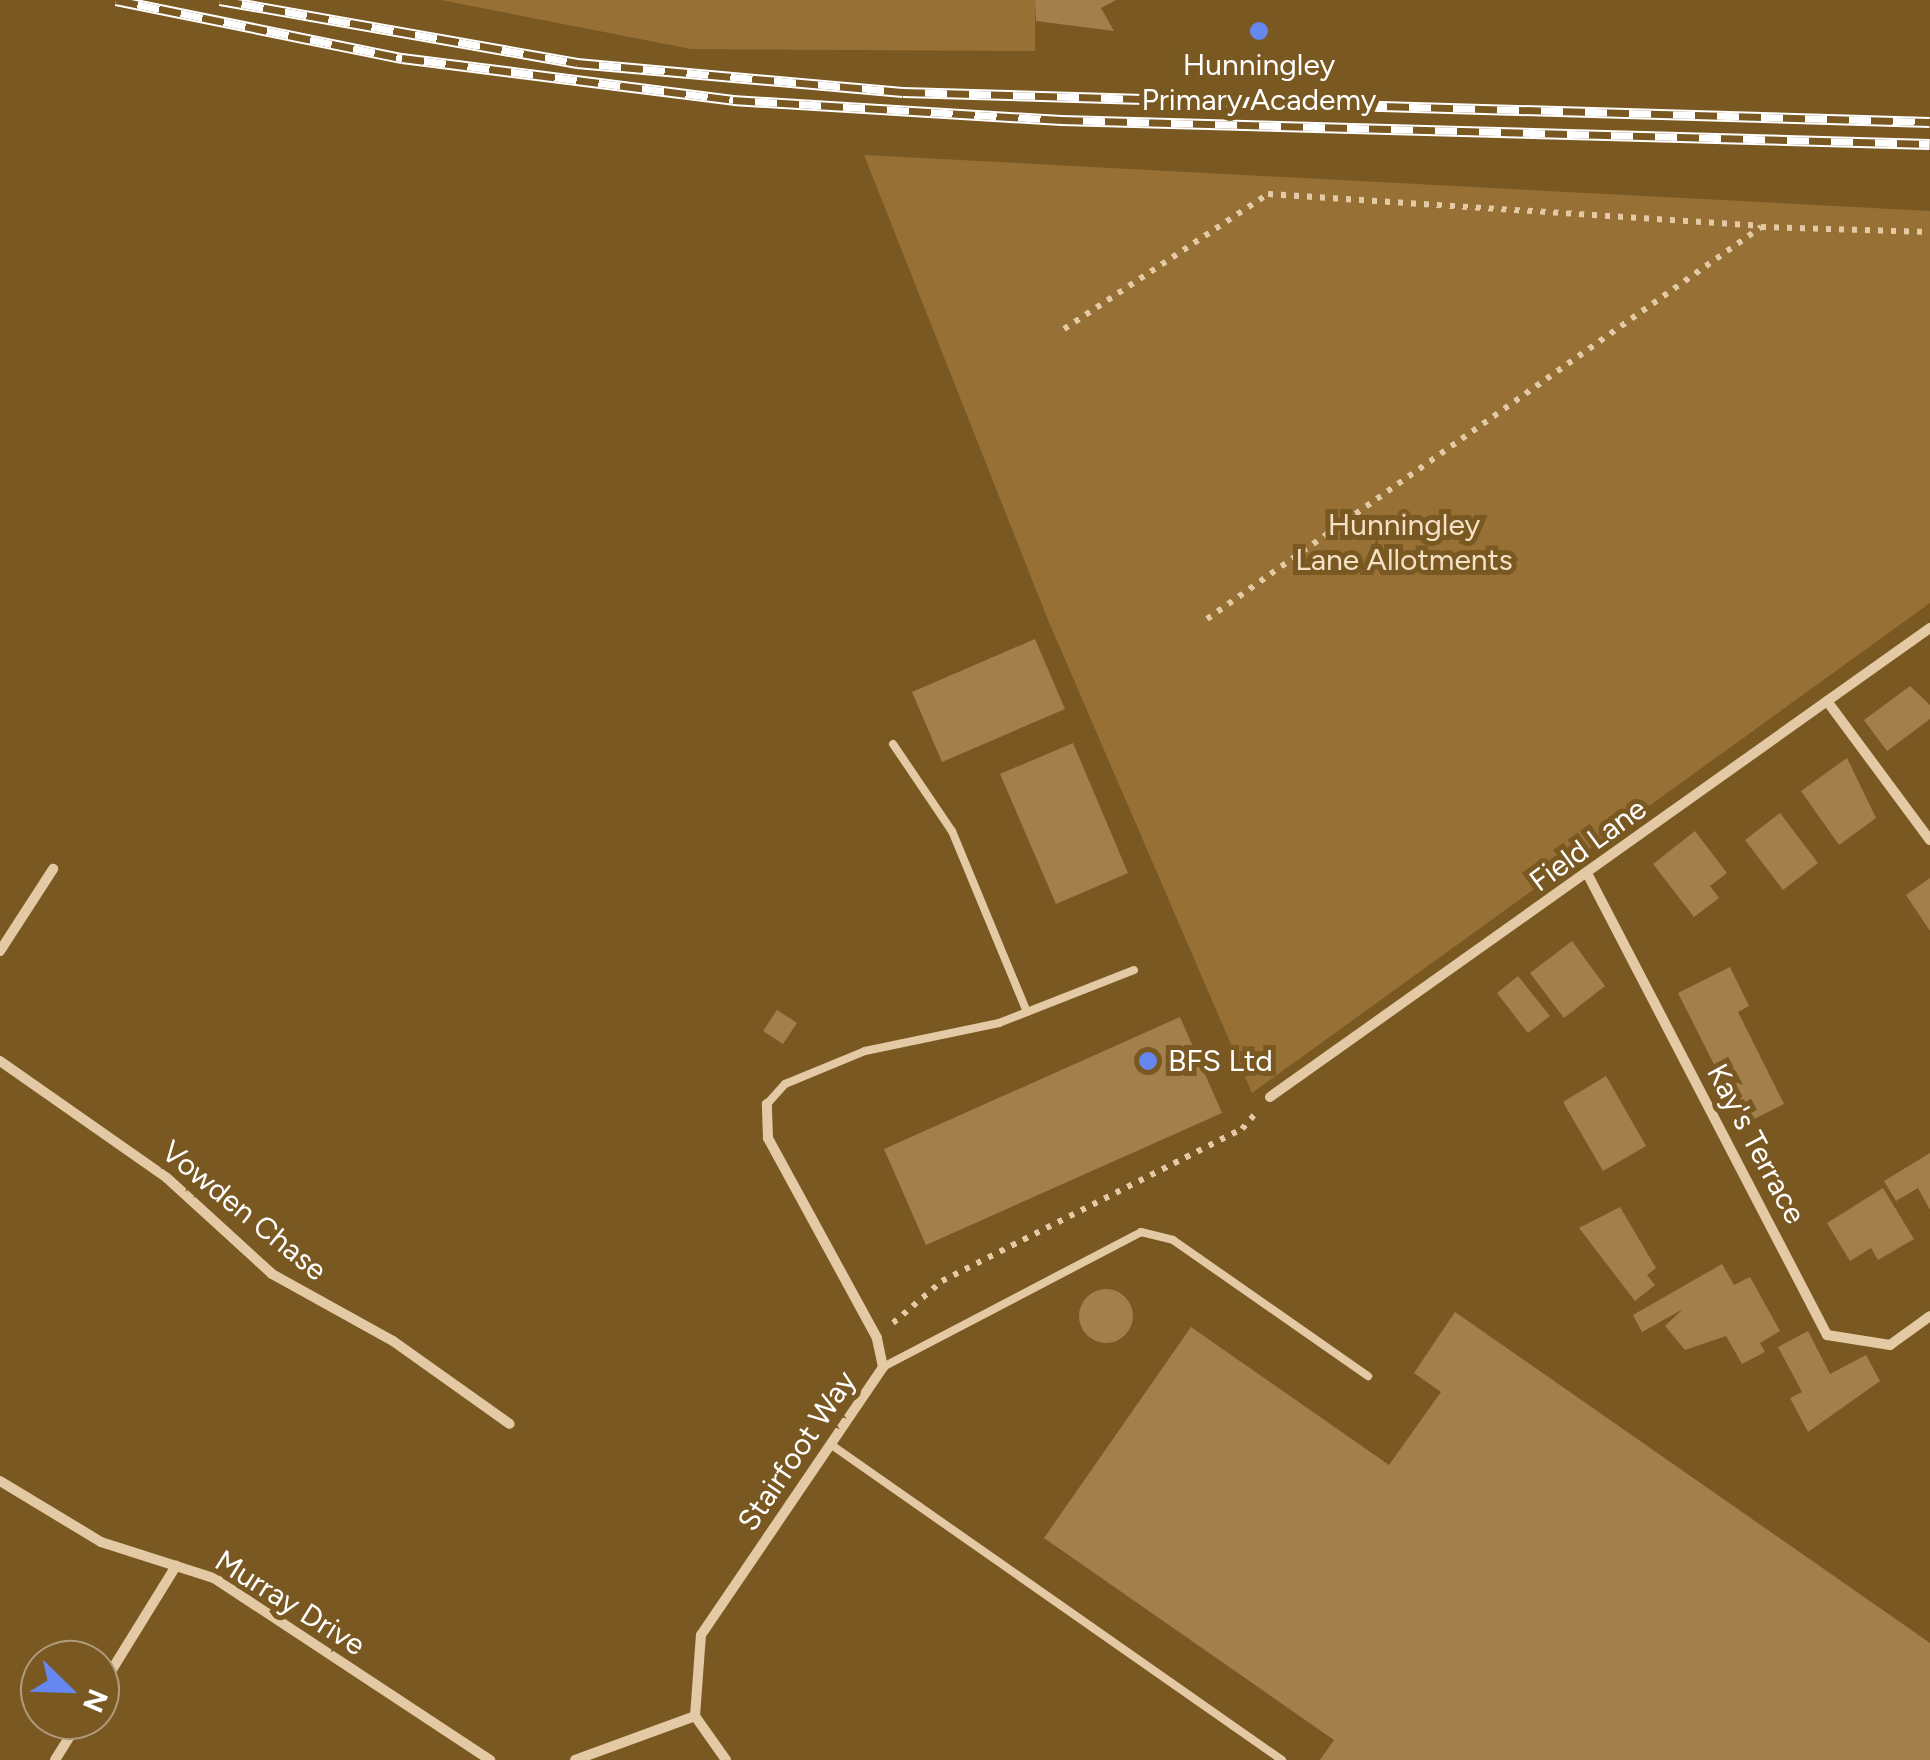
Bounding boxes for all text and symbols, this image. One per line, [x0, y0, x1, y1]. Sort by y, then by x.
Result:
marker: Hunningley Primary Academy [1248, 20, 1270, 42]
place label: Hunningley Primary Academy [1141, 47, 1377, 118]
park label: Hunningley Lane Allotments [1295, 507, 1513, 578]
street label: Field Lane [1523, 791, 1653, 899]
place label: BFS Ltd [1168, 1043, 1273, 1079]
marker: BFS Ltd [1137, 1050, 1159, 1072]
street label: Kay's Terrace [1699, 1058, 1813, 1230]
street label: Vowden Chase [154, 1133, 334, 1289]
street label: Stairfoot Way [730, 1364, 864, 1538]
street label: Murray Drive [208, 1543, 372, 1663]
north arrow [20, 1640, 120, 1740]
text: N [76, 1684, 116, 1718]

